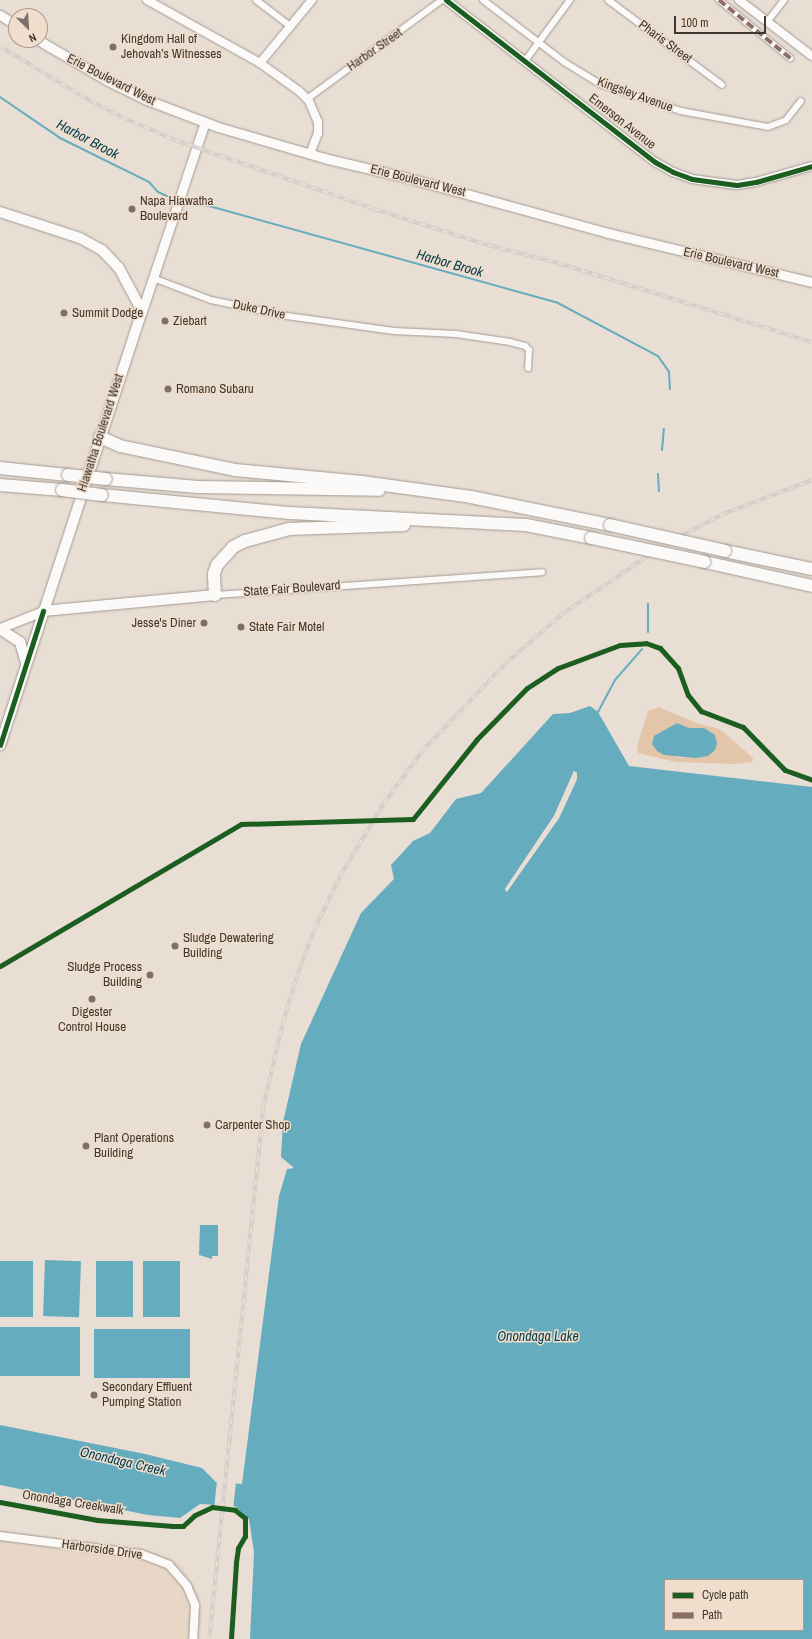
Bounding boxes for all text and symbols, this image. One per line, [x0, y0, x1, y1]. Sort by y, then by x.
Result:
north arrow [8, 8, 48, 48]
scale bar [676, 8, 768, 34]
text: 100 m [681, 15, 708, 31]
street label: Pharis Street [635, 17, 695, 67]
street label: Harbor Street [344, 25, 406, 75]
text: N [27, 30, 39, 46]
place label: Kingdom Hall of Jehovah’s Witnesses [121, 32, 222, 63]
marker: Kingdom Hall of Jehovah’s Witnesses [108, 42, 118, 52]
street label: Erie Boulevard West [64, 51, 158, 109]
street label: Kingsley Avenue [595, 74, 675, 116]
street label: Emerson Avenue [585, 91, 659, 153]
water label: Harbor Brook [54, 116, 122, 162]
street label: Erie Boulevard West [369, 162, 467, 200]
place label: Napa Hiawatha Boulevard [140, 194, 213, 225]
marker: Napa Hiawatha Boulevard [127, 204, 137, 214]
street label: Erie Boulevard West [682, 244, 780, 282]
water label: Harbor Brook [415, 246, 485, 280]
street label: Duke Drive [231, 297, 287, 323]
place label: Summit Dodge [72, 305, 143, 321]
marker: Summit Dodge [59, 308, 69, 318]
place label: Ziebart [173, 313, 207, 329]
marker: Ziebart [160, 316, 170, 326]
street label: Hiawatha Boulevard West [75, 372, 127, 494]
place label: Romano Subaru [176, 381, 254, 397]
marker: Romano Subaru [163, 384, 173, 394]
street label: State Fair Boulevard [243, 578, 341, 600]
place label: Jesse's Diner [132, 615, 196, 631]
marker: Jesse's Diner [199, 618, 209, 628]
place label: State Fair Motel [249, 619, 324, 635]
marker: State Fair Motel [236, 622, 246, 632]
place label: Sludge Dewatering Building [183, 931, 274, 962]
marker: Sludge Dewatering Building [170, 941, 180, 951]
place label: Sludge Process Building [67, 960, 142, 991]
marker: Sludge Process Building [145, 970, 155, 980]
marker: Digester Control House [87, 994, 97, 1004]
place label: Digester Control House [58, 1005, 126, 1036]
place label: Carpenter Shop [215, 1117, 290, 1133]
marker: Carpenter Shop [202, 1120, 212, 1130]
place label: Plant Operations Building [94, 1131, 174, 1162]
marker: Plant Operations Building [81, 1141, 91, 1151]
water label: Onondaga Lake [497, 1328, 579, 1344]
place label: Secondary Effluent Pumping Station [102, 1380, 192, 1411]
marker: Secondary Effluent Pumping Station [89, 1390, 99, 1400]
water label: Onondaga Creek [79, 1443, 167, 1479]
street label: Onondaga Creekwalk [21, 1487, 125, 1519]
street label: Harborside Drive [61, 1537, 143, 1563]
legend [664, 1579, 804, 1631]
text: Cycle path [702, 1587, 749, 1603]
text: Path [702, 1607, 722, 1623]

